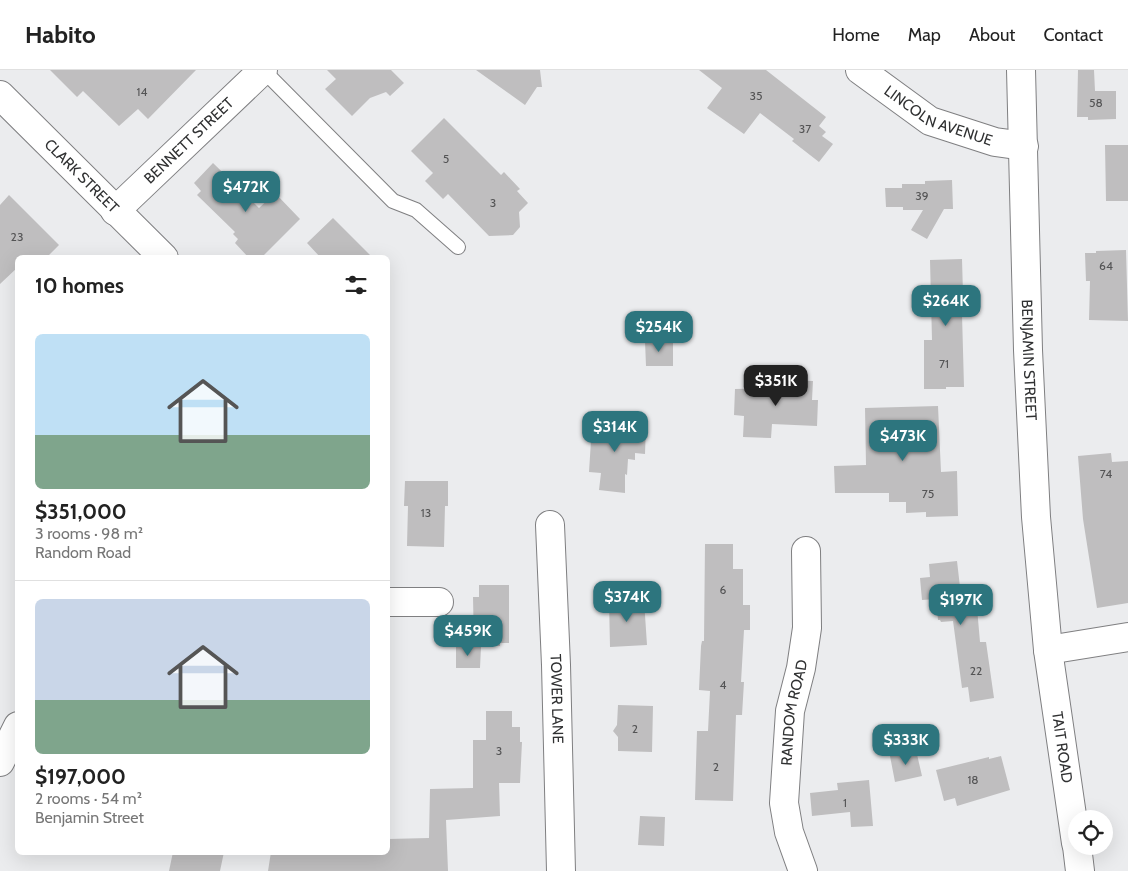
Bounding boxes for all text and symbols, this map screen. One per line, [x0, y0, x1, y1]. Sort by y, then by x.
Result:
text: Habito [25, 20, 96, 49]
text: Home [832, 24, 880, 46]
text: Map [908, 24, 941, 46]
text: About [969, 24, 1015, 46]
text: Contact [1043, 24, 1103, 46]
street label: LINCOLN AVENUE [881, 82, 995, 150]
house number: 14 [137, 84, 147, 99]
house number: 35 [750, 88, 762, 103]
street label: BENNETT STREET [140, 94, 237, 187]
house number: 58 [1089, 95, 1103, 110]
house number: 37 [799, 121, 811, 136]
street label: CLARK STREET [41, 135, 122, 217]
house number: 5 [443, 151, 449, 166]
pin: $472K [211, 170, 281, 213]
text: $472K [223, 177, 269, 196]
house number: 39 [915, 188, 929, 203]
house number: 3 [490, 195, 496, 210]
house number: 23 [11, 229, 23, 244]
house number: 64 [1099, 258, 1113, 273]
icon: filters [342, 271, 370, 299]
text: 10 homes [35, 273, 124, 298]
pin: $264K [911, 284, 981, 327]
text: $264K [923, 291, 969, 310]
street label: BENJAMIN STREET [1018, 299, 1040, 421]
pin: $254K [624, 310, 694, 353]
text: $254K [636, 317, 682, 336]
house number: 71 [939, 356, 949, 371]
pin: $351K [741, 364, 811, 407]
icon: home [158, 366, 248, 456]
text: $351K [755, 371, 797, 390]
pin: $314K [580, 410, 650, 453]
text: $314K [593, 417, 637, 436]
pin: $473K [868, 420, 938, 462]
text: $473K [880, 426, 926, 445]
house number: 74 [1100, 466, 1112, 481]
house number: 75 [922, 486, 934, 501]
text: $351,000 [35, 499, 127, 524]
house number: 13 [421, 505, 431, 520]
text: 3 rooms · 98 m² [35, 524, 143, 543]
text: Random Road [35, 543, 131, 562]
pin: $374K [592, 580, 662, 623]
house number: 6 [720, 582, 727, 597]
pin: $197K [926, 584, 996, 626]
text: $374K [604, 587, 650, 606]
text: $197K [940, 590, 982, 609]
pin: $459K [433, 614, 503, 657]
text: $459K [445, 621, 491, 640]
icon: home [158, 632, 248, 722]
street label: TOWER LANE [547, 654, 567, 744]
street label: RANDOM ROAD [777, 658, 811, 766]
house number: 22 [970, 663, 982, 678]
house number: 4 [720, 677, 727, 692]
street label: TAIT ROAD [1048, 710, 1076, 784]
house number: 2 [632, 721, 638, 736]
pin: $333K [871, 724, 941, 766]
text: $333K [883, 730, 929, 749]
house number: 3 [496, 743, 502, 758]
house number: 2 [713, 759, 719, 774]
text: $197,000 [35, 764, 126, 789]
house number: 18 [967, 772, 979, 787]
text: 2 rooms · 54 m² [35, 789, 142, 808]
house number: 1 [843, 795, 847, 810]
text: Benjamin Street [35, 808, 144, 827]
map controls [1068, 810, 1113, 855]
button: locate [1068, 810, 1113, 855]

